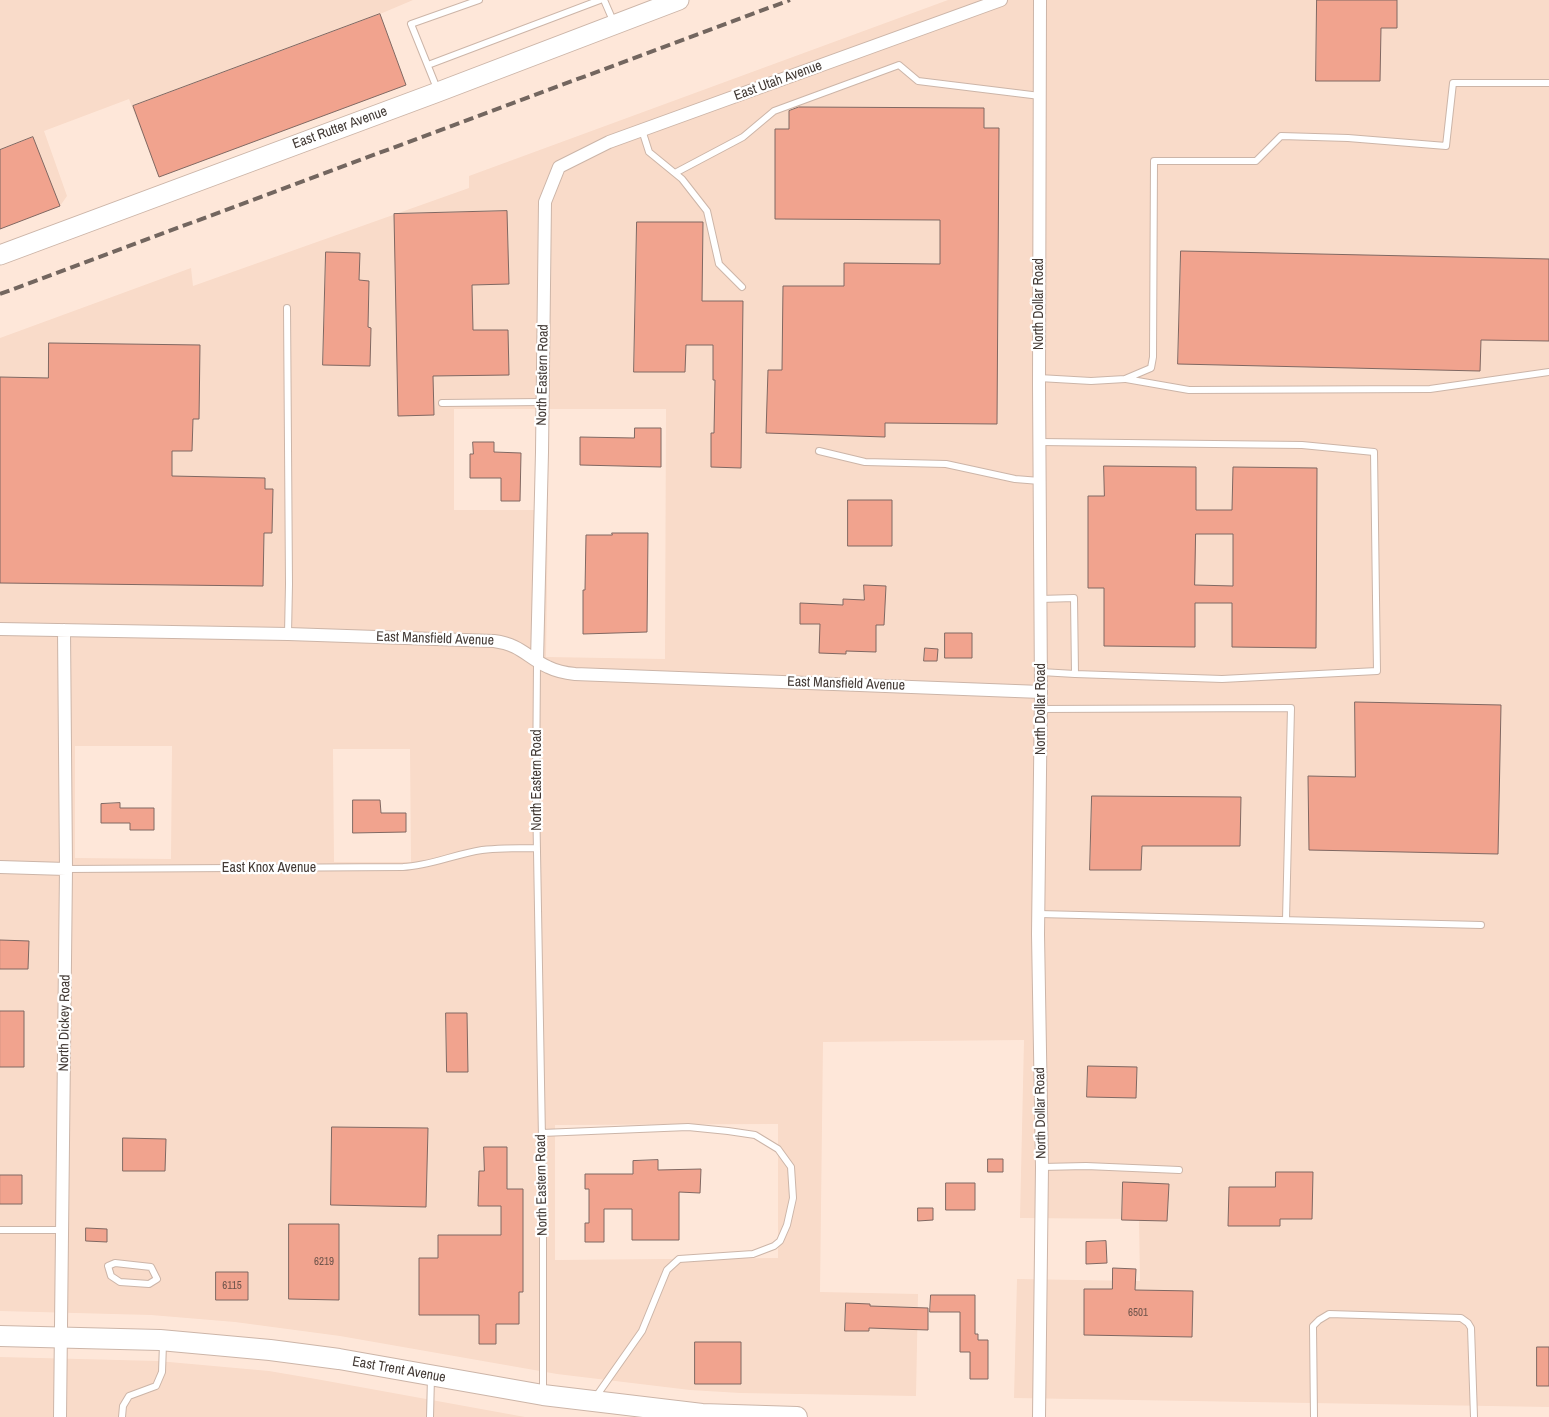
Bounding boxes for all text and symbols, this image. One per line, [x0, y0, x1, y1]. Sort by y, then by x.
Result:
street label: East Utah Avenue [732, 57, 824, 105]
street label: East Rutter Avenue [290, 103, 390, 153]
street label: North Dollar Road [1031, 258, 1047, 350]
street label: North Eastern Road [534, 324, 552, 426]
street label: East Mansfield Avenue [376, 629, 494, 649]
street label: North Dollar Road [1033, 663, 1049, 755]
street label: East Mansfield Avenue [787, 674, 905, 694]
street label: North Eastern Road [529, 729, 545, 831]
street label: East Knox Avenue [222, 860, 316, 876]
street label: North Dickey Road [56, 974, 74, 1072]
street label: North Dollar Road [1032, 1067, 1050, 1159]
street label: North Eastern Road [533, 1134, 551, 1236]
house number: 6219 [314, 1255, 334, 1269]
house number: 6115 [222, 1279, 242, 1293]
house number: 6501 [1128, 1306, 1148, 1320]
street label: East Trent Avenue [351, 1354, 447, 1386]

